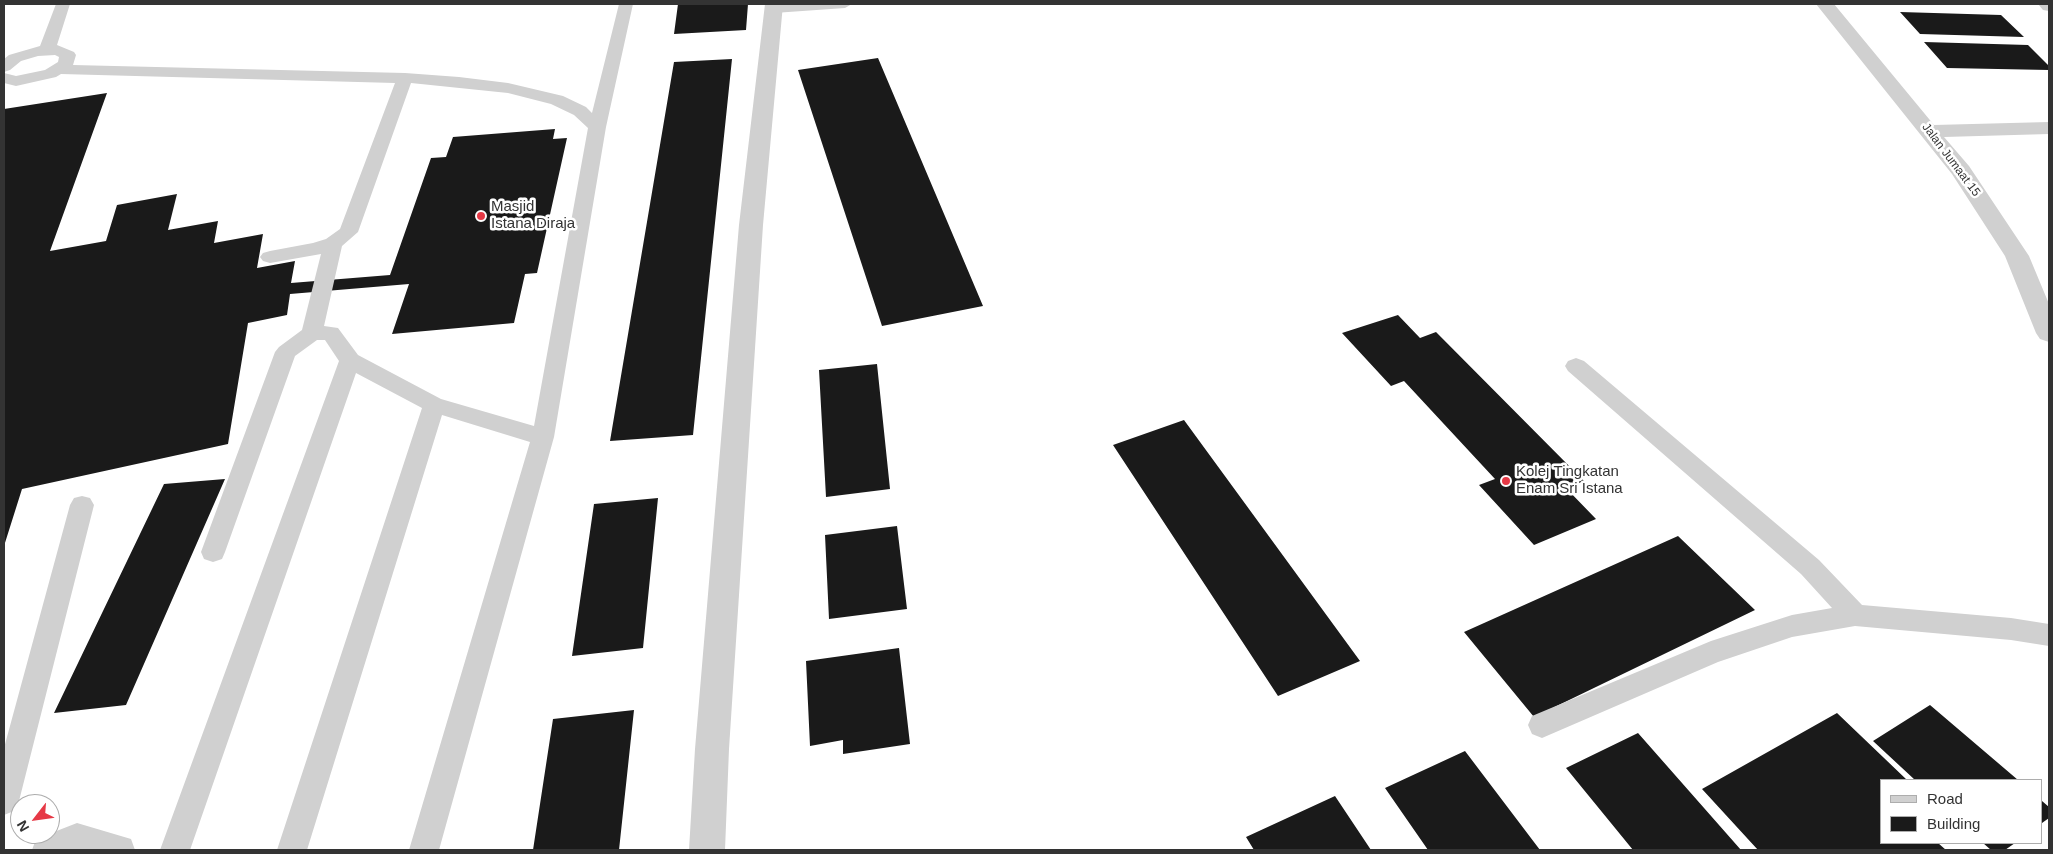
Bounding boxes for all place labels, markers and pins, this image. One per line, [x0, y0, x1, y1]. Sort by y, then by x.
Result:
place label: Masjid Istana Diraja [491, 198, 575, 233]
marker: Masjid Istana Diraja [475, 210, 487, 222]
place label: Kolej Tingkatan Enam Sri Istana [1516, 463, 1623, 498]
marker: Kolej Tingkatan Enam Sri Istana [1500, 475, 1512, 487]

